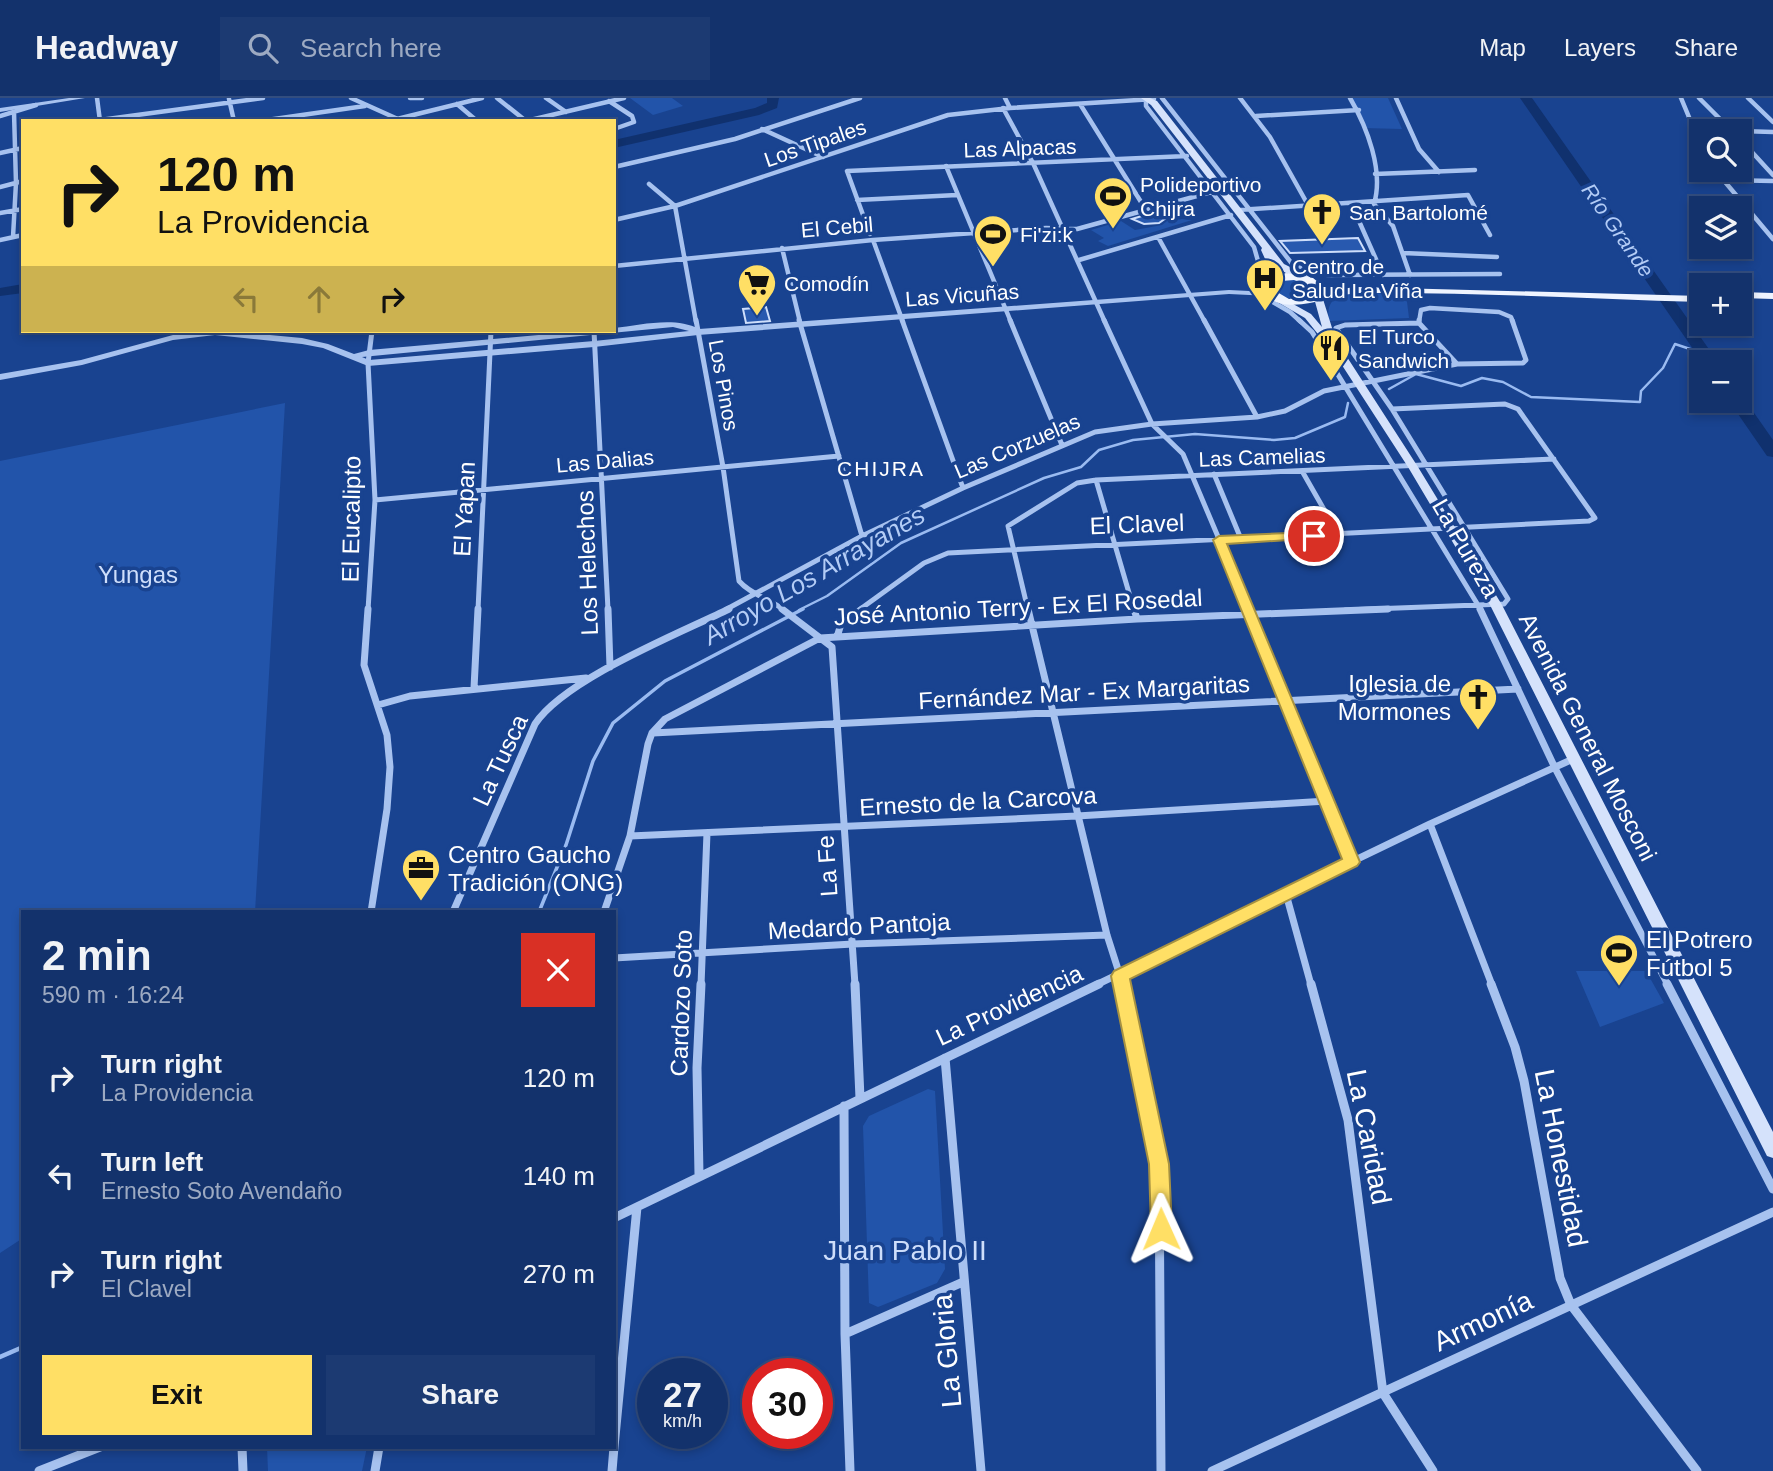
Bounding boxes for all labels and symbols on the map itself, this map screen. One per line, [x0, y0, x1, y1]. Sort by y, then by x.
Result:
street label: Los Tipales [761, 115, 869, 171]
street label: Las Alpacas [963, 135, 1077, 161]
place label: Polideportivo Chijra [1140, 173, 1261, 220]
sports icon: Polideportivo Chijra [1092, 175, 1134, 230]
water label: Río Grande [1577, 179, 1659, 281]
church icon: San Bartolomé [1301, 191, 1343, 246]
place label: San Bartolomé [1349, 201, 1488, 224]
street label: El Cebil [800, 212, 874, 242]
sports icon: Fi'zi:k [972, 213, 1014, 268]
place label: Fi'zi:k [1020, 223, 1074, 246]
place label: Centro de Salud La Viña [1292, 255, 1423, 302]
hospital icon: Centro de Salud La Viña [1244, 257, 1286, 312]
supermarket icon: Comodín [736, 262, 778, 317]
place label: Comodín [784, 272, 869, 295]
street label: Las Vicuñas [904, 280, 1020, 310]
place label: El Turco Sandwich [1358, 325, 1449, 372]
restaurant icon: El Turco Sandwich [1310, 327, 1352, 382]
street label: Los Pinos [705, 338, 743, 432]
street label: Las Corzuelas [951, 409, 1083, 483]
street label: Las Camelias [1198, 443, 1326, 471]
street label: Las Dalias [555, 445, 655, 477]
street label: El Eucalipto [336, 455, 366, 583]
district label: CHIJRA [837, 457, 925, 480]
street label: El Yapan [448, 461, 480, 557]
street label: Los Helechos [571, 490, 603, 636]
street label: La Pureza [1427, 494, 1505, 603]
water label: Arroyo Los Arrayanes [696, 499, 930, 652]
pin [1284, 506, 1344, 566]
street label: El Clavel [1089, 509, 1185, 539]
park label: Yungas [98, 561, 178, 588]
street label: José Antonio Terry - Ex El Rosedal [833, 584, 1203, 630]
street label: Avenida General Mosconi [1514, 609, 1662, 865]
street label: Fernández Mar - Ex Margaritas [917, 670, 1251, 714]
place label: Iglesia de Mormones [1338, 670, 1451, 725]
church icon: Iglesia de Mormones [1457, 676, 1499, 731]
street label: La Tusca [467, 710, 533, 810]
street label: Ernesto de la Carcova [859, 781, 1098, 821]
street label: La Fe [811, 834, 843, 898]
place label: Centro Gaucho Tradición (ONG) [448, 841, 623, 896]
office icon: Centro Gaucho Tradición (ONG) [400, 847, 442, 902]
street label: Medardo Pantoja [767, 908, 952, 944]
place label: El Potrero Fútbol 5 [1646, 926, 1753, 981]
street label: Cardozo Soto [665, 929, 697, 1077]
sports icon: El Potrero Fútbol 5 [1598, 932, 1640, 987]
street label: La Providencia [931, 959, 1087, 1051]
street label: La Honestidad [1529, 1066, 1593, 1250]
street label: La Caridad [1341, 1067, 1397, 1207]
position arrow [1124, 1192, 1198, 1266]
park label: Juan Pablo II [823, 1235, 987, 1266]
street label: Armonía [1428, 1284, 1538, 1357]
street label: La Gloria [927, 1293, 967, 1409]
speed limit sign: 30 [742, 1358, 833, 1449]

